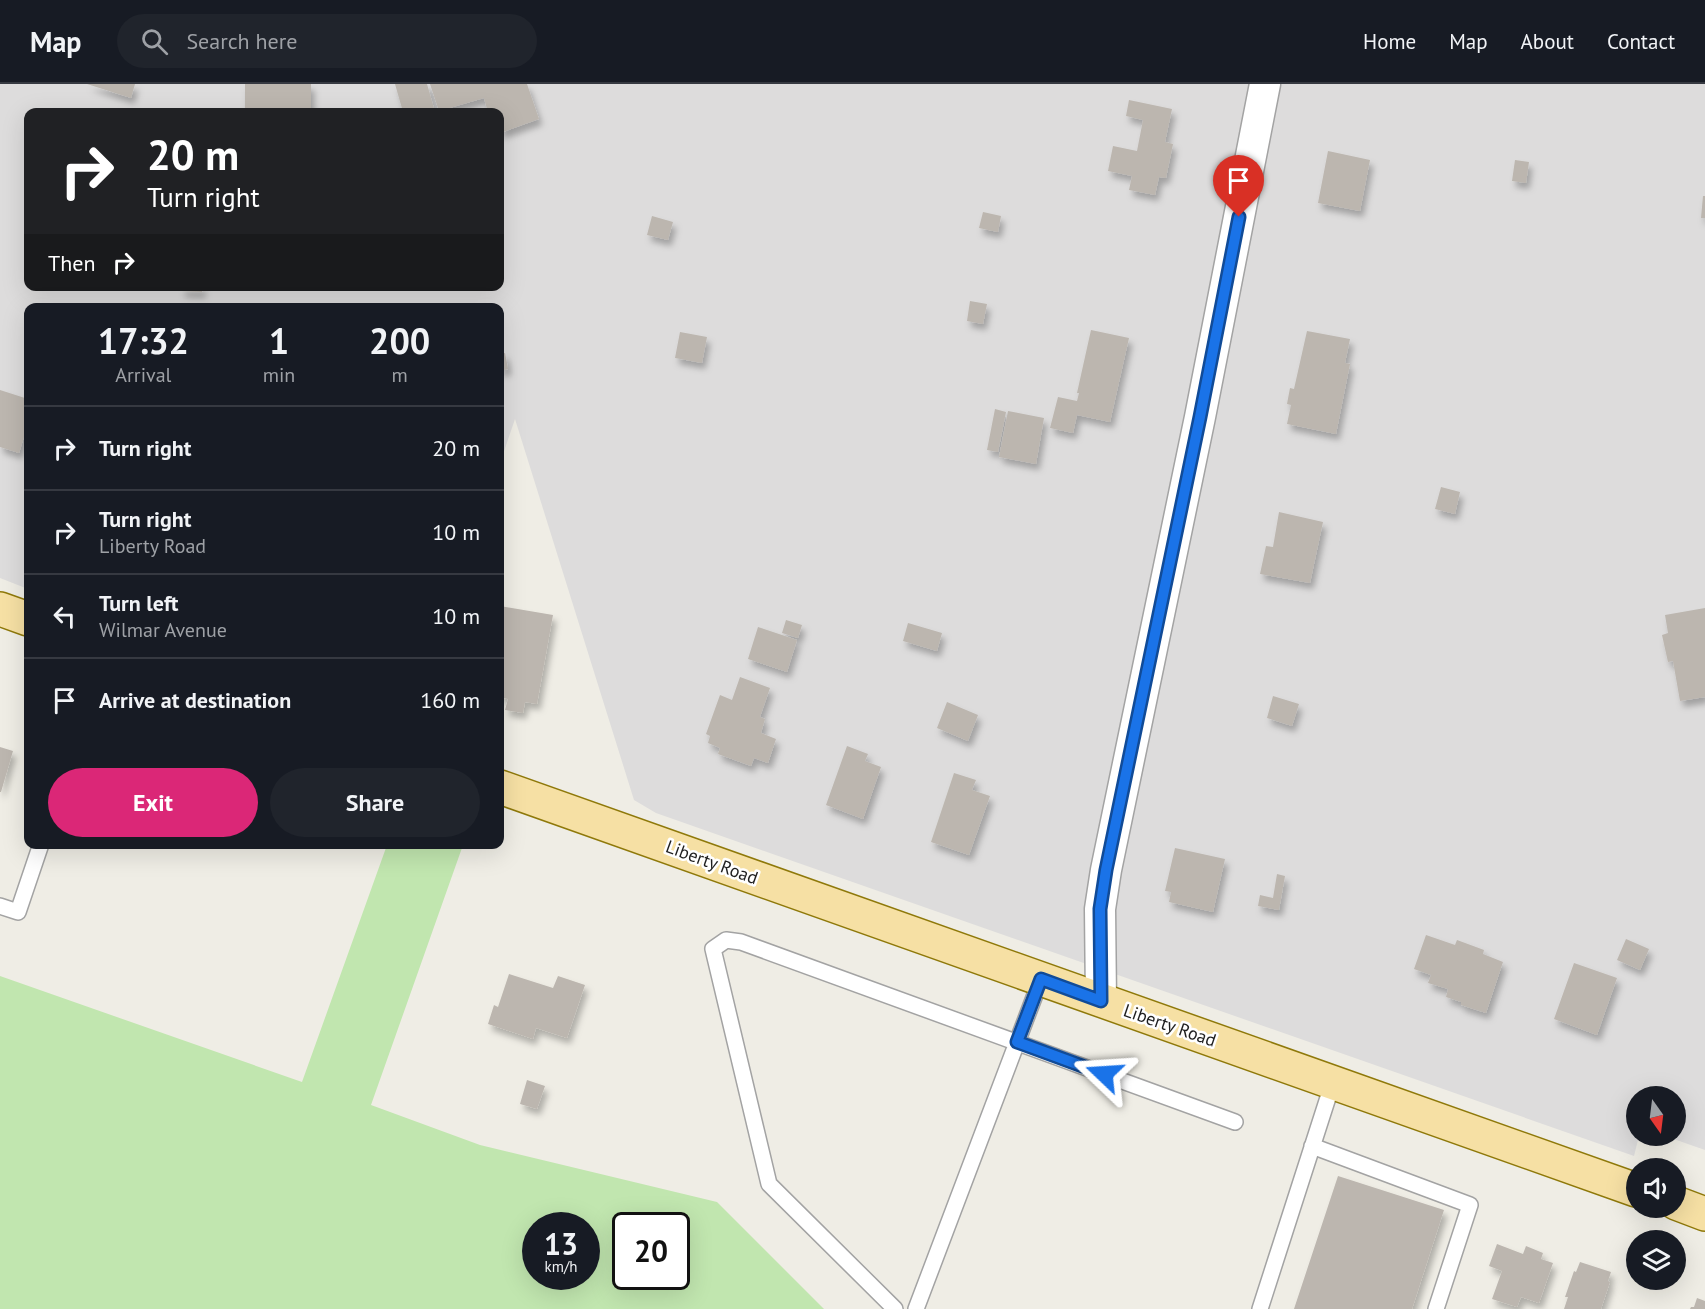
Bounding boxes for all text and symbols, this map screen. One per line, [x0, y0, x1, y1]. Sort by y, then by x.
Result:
search box [117, 14, 537, 68]
text: Map [30, 23, 81, 60]
icon: search [138, 25, 171, 58]
text: Search here [186, 27, 297, 55]
text: Home [1363, 28, 1416, 55]
text: Map [1449, 28, 1488, 55]
text: About [1521, 28, 1574, 55]
text: Contact [1607, 28, 1675, 55]
text: 20 m [147, 127, 239, 182]
icon: right [48, 132, 126, 210]
pin [1213, 155, 1264, 217]
icon: arrive [1222, 164, 1255, 197]
text: Turn right [147, 180, 260, 214]
icon: right [107, 246, 140, 279]
text: Then [48, 249, 95, 277]
text: 17:32 [98, 317, 189, 364]
text: 1 [269, 317, 289, 364]
text: 200 [369, 317, 430, 364]
text: Arrival [115, 362, 171, 388]
text: min [263, 362, 295, 388]
text: m [392, 362, 408, 388]
icon: right [48, 432, 81, 465]
text: Turn right [99, 434, 191, 462]
text: 20 m [432, 434, 480, 462]
text: Turn right [99, 505, 191, 533]
icon: right [48, 516, 81, 549]
text: 10 m [432, 518, 480, 546]
text: Liberty Road [99, 533, 206, 559]
text: Turn left [99, 589, 179, 617]
icon: left [48, 600, 81, 633]
text: 10 m [432, 602, 480, 630]
text: Wilmar Avenue [99, 617, 227, 643]
icon: arrive [48, 684, 81, 717]
text: Arrive at destination [99, 686, 291, 714]
text: 160 m [420, 686, 480, 714]
button: Exit [48, 768, 258, 837]
button: Share [270, 768, 480, 837]
street label: Liberty Road [663, 835, 761, 889]
street label: Liberty Road [1121, 998, 1219, 1052]
position arrow [1072, 1042, 1136, 1106]
north arrow [1626, 1086, 1686, 1146]
map controls [1626, 1086, 1686, 1290]
button: sound [1626, 1158, 1686, 1218]
speed limit sign: 20 [612, 1212, 690, 1290]
text: 13 [544, 1224, 578, 1263]
button: layers [1626, 1230, 1686, 1290]
text: km/h [545, 1257, 577, 1276]

